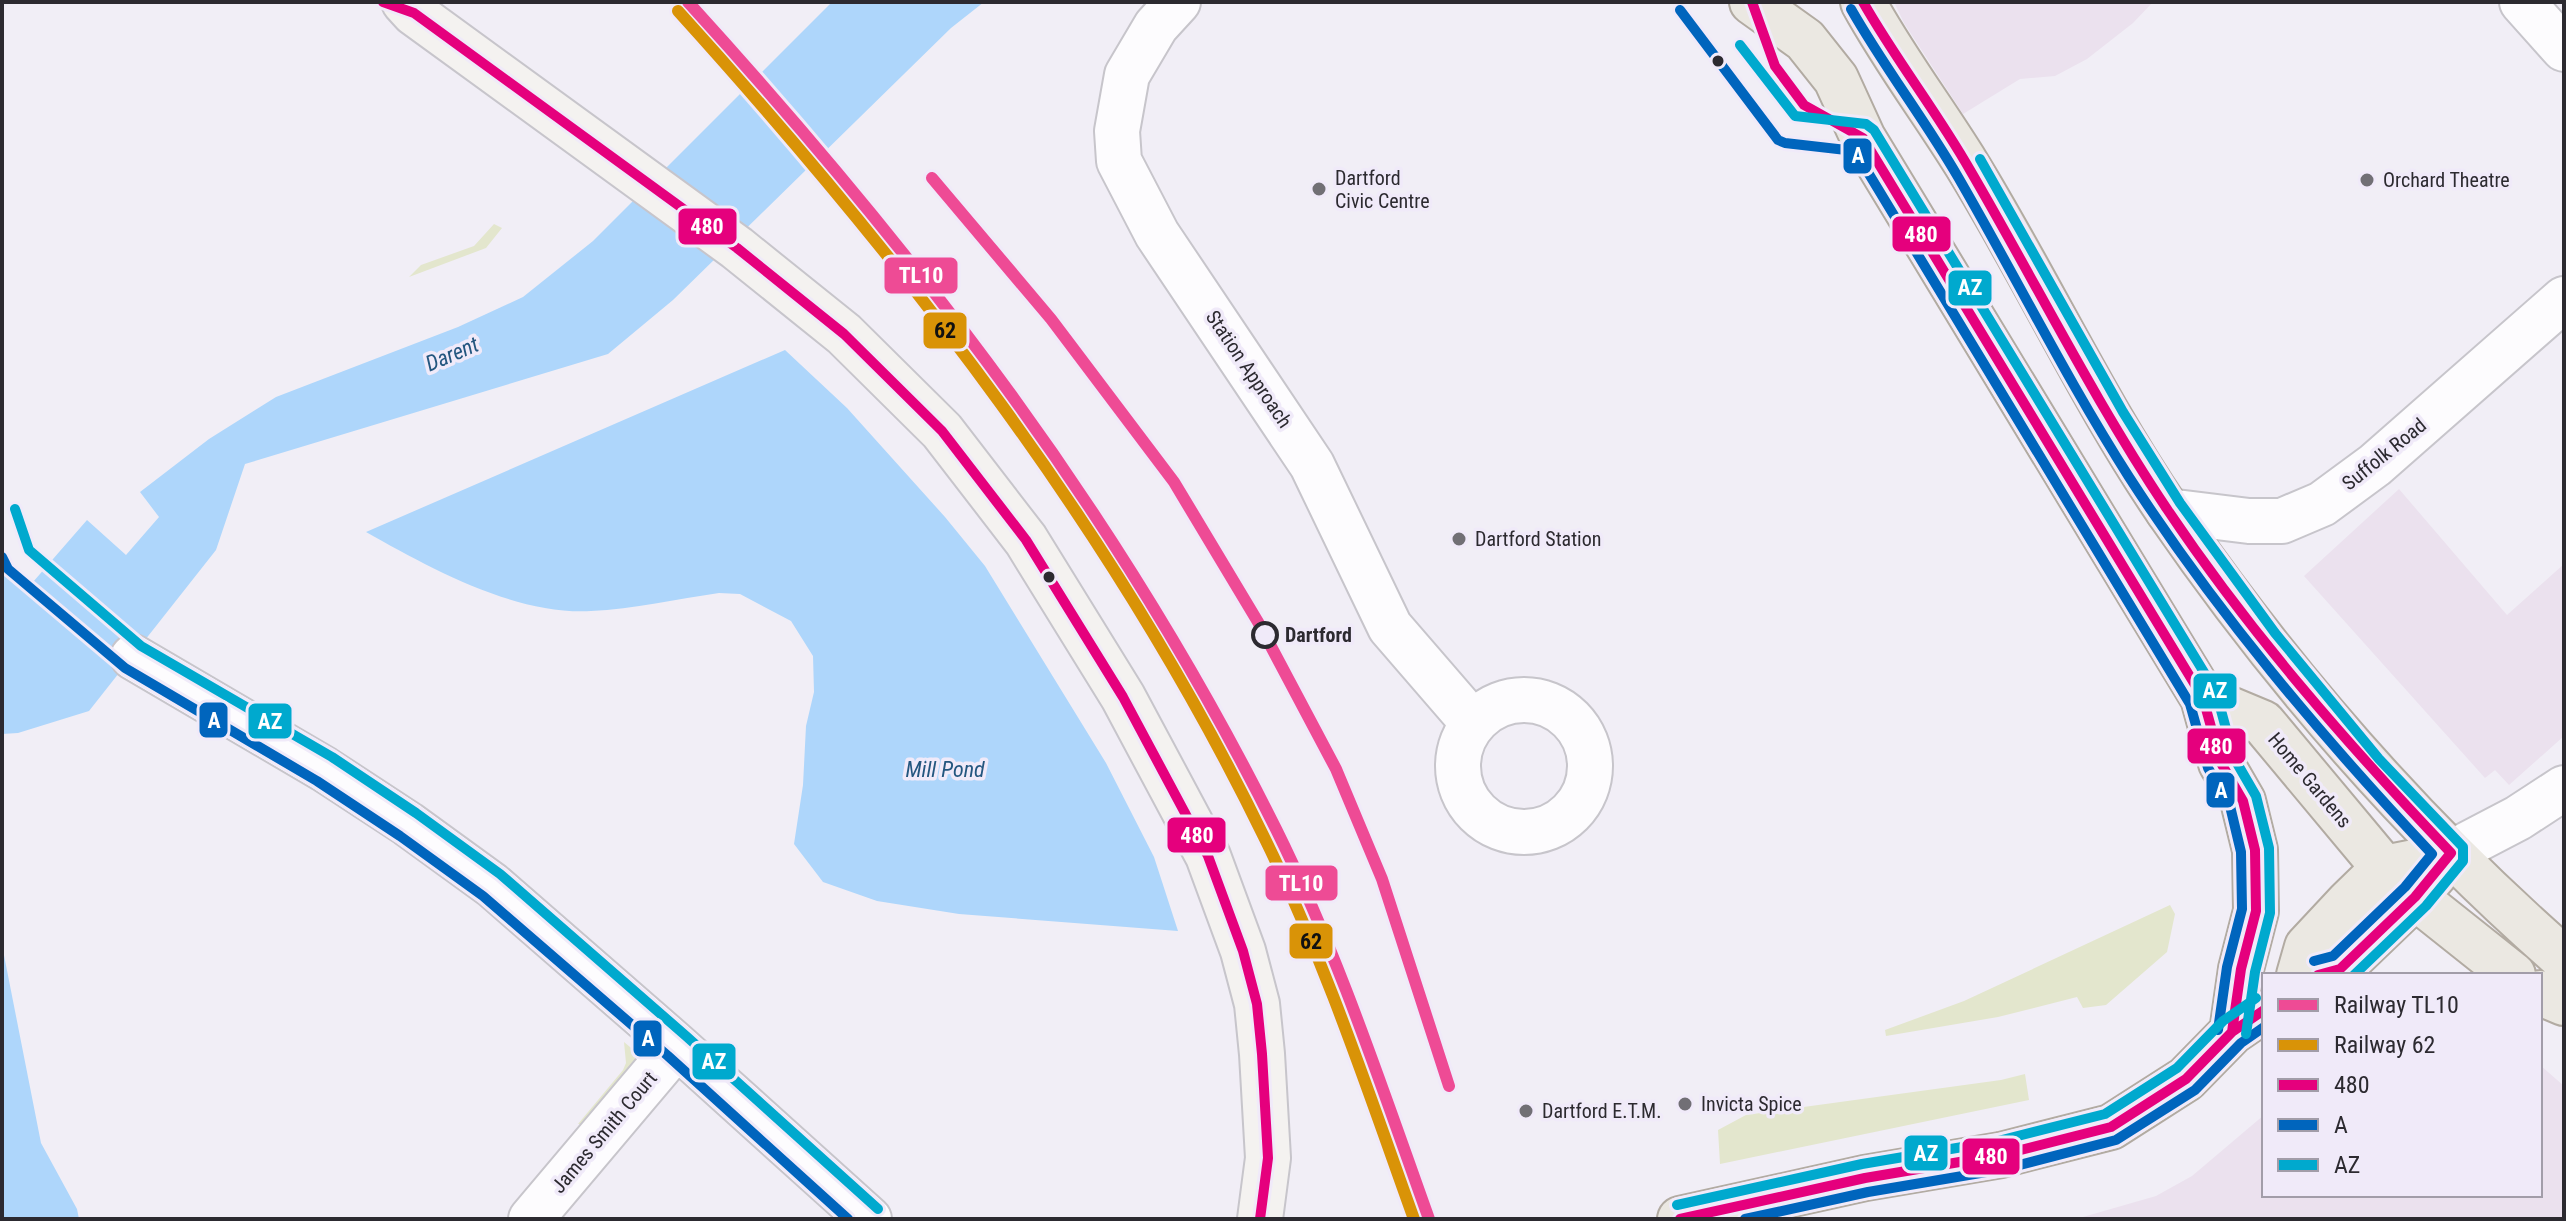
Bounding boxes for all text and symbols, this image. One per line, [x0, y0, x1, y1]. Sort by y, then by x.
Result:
unlabelled marker [1710, 53, 1726, 69]
line badge: A [1842, 137, 1873, 175]
text: A [1851, 143, 1865, 168]
place label: Dartford Civic Centre [1335, 166, 1430, 213]
place label: Orchard Theatre [2383, 168, 2510, 192]
marker: Orchard Theatre [2358, 171, 2376, 189]
marker: Dartford Civic Centre [1310, 180, 1328, 198]
line badge: 480 [677, 207, 738, 246]
text: 480 [690, 214, 724, 239]
line badge: 480 [1891, 215, 1952, 253]
text: 480 [1904, 222, 1938, 247]
line badge: TL10 [883, 256, 959, 295]
text: TL10 [899, 263, 943, 288]
line badge: AZ [1947, 269, 1993, 307]
text: AZ [1958, 275, 1982, 300]
street label: Station Approach [1201, 306, 1297, 432]
line badge: 62 [922, 311, 968, 350]
text: 62 [934, 318, 956, 343]
water label: Darent [422, 331, 483, 376]
street label: Suffolk Road [2337, 413, 2431, 495]
place label: Dartford Station [1475, 527, 1601, 551]
marker: Dartford Station [1450, 530, 1468, 548]
unlabelled marker [1041, 569, 1057, 585]
marker: Dartford [1252, 622, 1278, 648]
place label: Dartford [1285, 623, 1352, 647]
line badge: AZ [2192, 672, 2238, 710]
text: AZ [2203, 678, 2227, 703]
line badge: A [198, 701, 229, 739]
line badge: AZ [247, 702, 293, 740]
text: A [207, 708, 221, 733]
text: AZ [258, 709, 282, 734]
line badge: 480 [2186, 727, 2247, 765]
street label: Home Gardens [2263, 728, 2357, 832]
text: 480 [2199, 734, 2233, 759]
water label: Mill Pond [905, 757, 985, 782]
line badge: A [2205, 771, 2236, 809]
text: A [2214, 778, 2228, 803]
line badge: 480 [1166, 816, 1227, 854]
text: 480 [1180, 823, 1214, 848]
line badge: TL10 [1264, 864, 1339, 902]
text: TL10 [1279, 871, 1323, 896]
line badge: 62 [1288, 922, 1334, 960]
text: 62 [1300, 929, 1322, 954]
legend [2262, 973, 2542, 1197]
text: Railway TL10 [2334, 991, 2459, 1019]
line badge: A [632, 1019, 663, 1058]
text: A [641, 1026, 655, 1051]
text: Railway 62 [2334, 1031, 2435, 1059]
line badge: AZ [691, 1042, 737, 1081]
text: AZ [702, 1049, 726, 1074]
street label: James Smith Court [546, 1066, 662, 1198]
text: 480 [2334, 1071, 2370, 1099]
place label: Invicta Spice [1701, 1092, 1802, 1116]
marker: Invicta Spice [1676, 1095, 1694, 1113]
place label: Dartford E.T.M. [1542, 1099, 1661, 1123]
marker: Dartford E.T.M. [1517, 1102, 1535, 1120]
text: A [2334, 1111, 2348, 1139]
line badge: AZ [1903, 1134, 1949, 1172]
line badge: 480 [1961, 1137, 2021, 1176]
text: AZ [1914, 1141, 1938, 1166]
text: 480 [1974, 1144, 2008, 1169]
text: AZ [2334, 1151, 2360, 1179]

